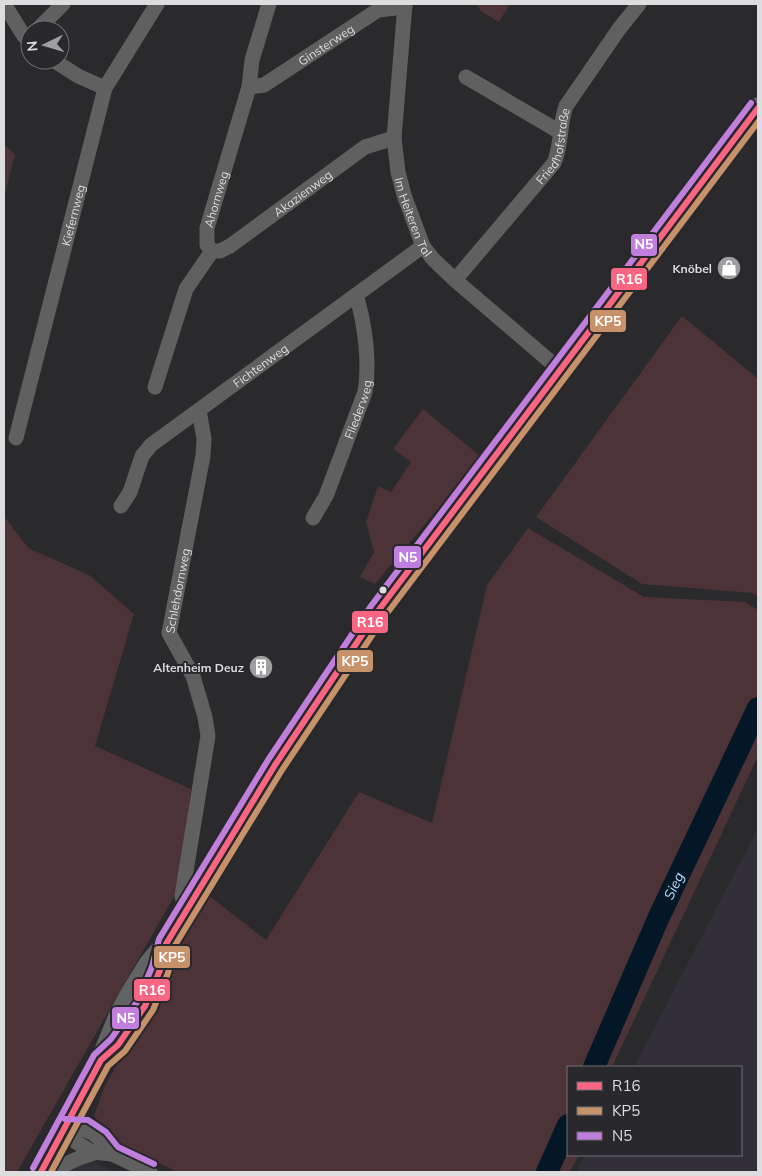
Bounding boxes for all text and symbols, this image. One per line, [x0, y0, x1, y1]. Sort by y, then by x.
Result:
north arrow [20, 20, 70, 70]
street label: Ginsterweg [295, 21, 357, 68]
text: N [23, 40, 41, 52]
street label: Friedhofstraße [532, 106, 572, 187]
street label: Akazienweg [270, 166, 335, 219]
street label: Ahornweg [200, 169, 231, 229]
street label: Im Heiteren Tal [392, 176, 436, 259]
street label: Kiefernweg [58, 183, 88, 247]
line badge: N5 [630, 233, 658, 257]
text: N5 [635, 235, 653, 253]
shop icon: Knöbel [716, 255, 742, 281]
place label: Knöbel [673, 261, 712, 276]
line badge: R16 [610, 267, 648, 291]
text: R16 [616, 270, 642, 288]
line badge: KP5 [589, 309, 627, 333]
text: KP5 [594, 312, 622, 330]
street label: Fichtenweg [230, 340, 291, 390]
street label: Fliederweg [341, 379, 374, 441]
line badge: N5 [393, 545, 422, 569]
street label: Schlehdornweg [162, 547, 193, 634]
text: N5 [399, 548, 417, 566]
unlabelled marker [378, 585, 388, 595]
line badge: R16 [351, 610, 389, 634]
text: R16 [357, 613, 383, 631]
line badge: KP5 [336, 649, 374, 673]
text: KP5 [341, 652, 369, 670]
building icon: Altenheim Deuz [248, 654, 274, 680]
place label: Altenheim Deuz [153, 660, 244, 675]
water label: Sieg [660, 869, 688, 902]
line badge: KP5 [153, 945, 191, 969]
text: KP5 [158, 948, 186, 966]
line badge: R16 [133, 978, 171, 1002]
text: R16 [139, 981, 165, 999]
line badge: N5 [111, 1006, 140, 1030]
text: N5 [117, 1009, 135, 1027]
legend [567, 1066, 742, 1156]
text: R16 [612, 1076, 640, 1095]
text: KP5 [612, 1101, 640, 1120]
text: N5 [612, 1126, 632, 1145]

